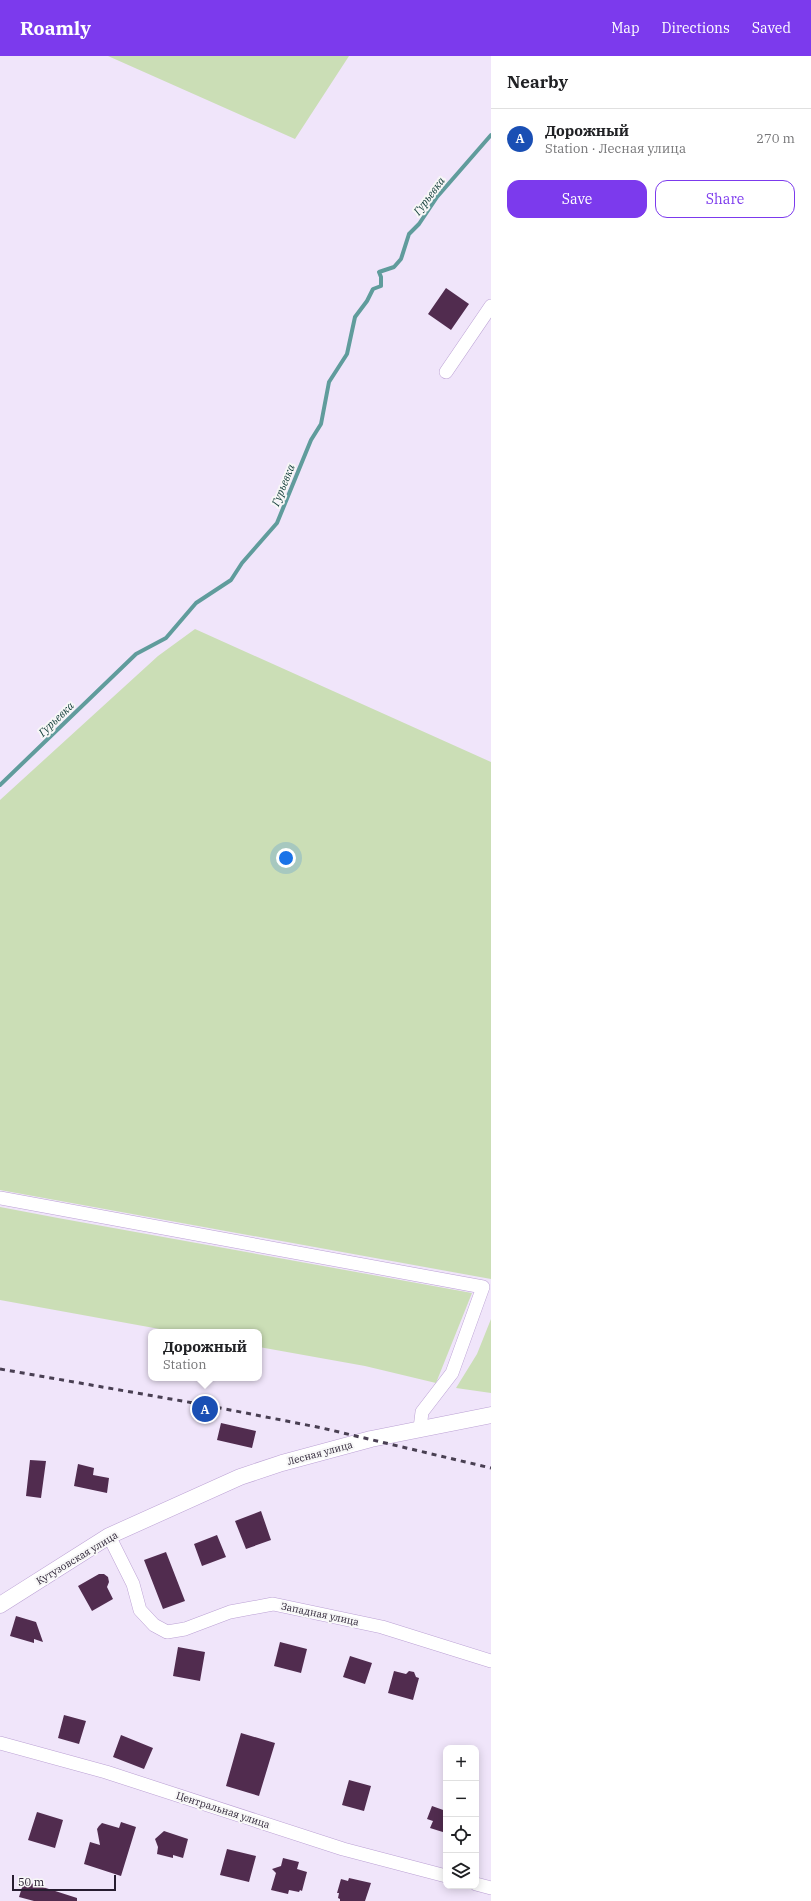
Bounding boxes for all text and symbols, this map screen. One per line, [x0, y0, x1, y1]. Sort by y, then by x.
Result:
text: Roamly [20, 16, 91, 40]
text: Map [611, 19, 640, 37]
text: Directions [662, 19, 730, 37]
text: Saved [752, 19, 791, 37]
text: Nearby [507, 71, 568, 93]
text: Дорожный [545, 121, 629, 140]
text: A [515, 130, 525, 147]
text: 270 m [756, 130, 795, 147]
text: Station · Лесная улица [545, 140, 686, 157]
water label: Гурьевка [410, 174, 448, 219]
button: Save [507, 180, 647, 218]
button: Share [655, 180, 795, 218]
water label: Гурьевка [268, 462, 298, 509]
water label: Гурьевка [35, 699, 77, 740]
your location [276, 848, 296, 868]
popup [148, 1329, 262, 1381]
text: Дорожный [163, 1337, 247, 1356]
text: Station [163, 1356, 206, 1373]
pin: A [192, 1394, 218, 1424]
street label: Лесная улица [286, 1438, 355, 1468]
street label: Кутузовская улица [34, 1528, 121, 1588]
street label: Западная улица [280, 1599, 361, 1629]
map controls [443, 1745, 479, 1889]
button: + [443, 1745, 479, 1781]
button: − [443, 1781, 479, 1817]
street label: Центральная улица [174, 1789, 272, 1831]
button: locate [443, 1817, 479, 1853]
button: layers [443, 1853, 479, 1889]
scale bar [12, 1873, 116, 1892]
text: 50 m [18, 1875, 44, 1889]

